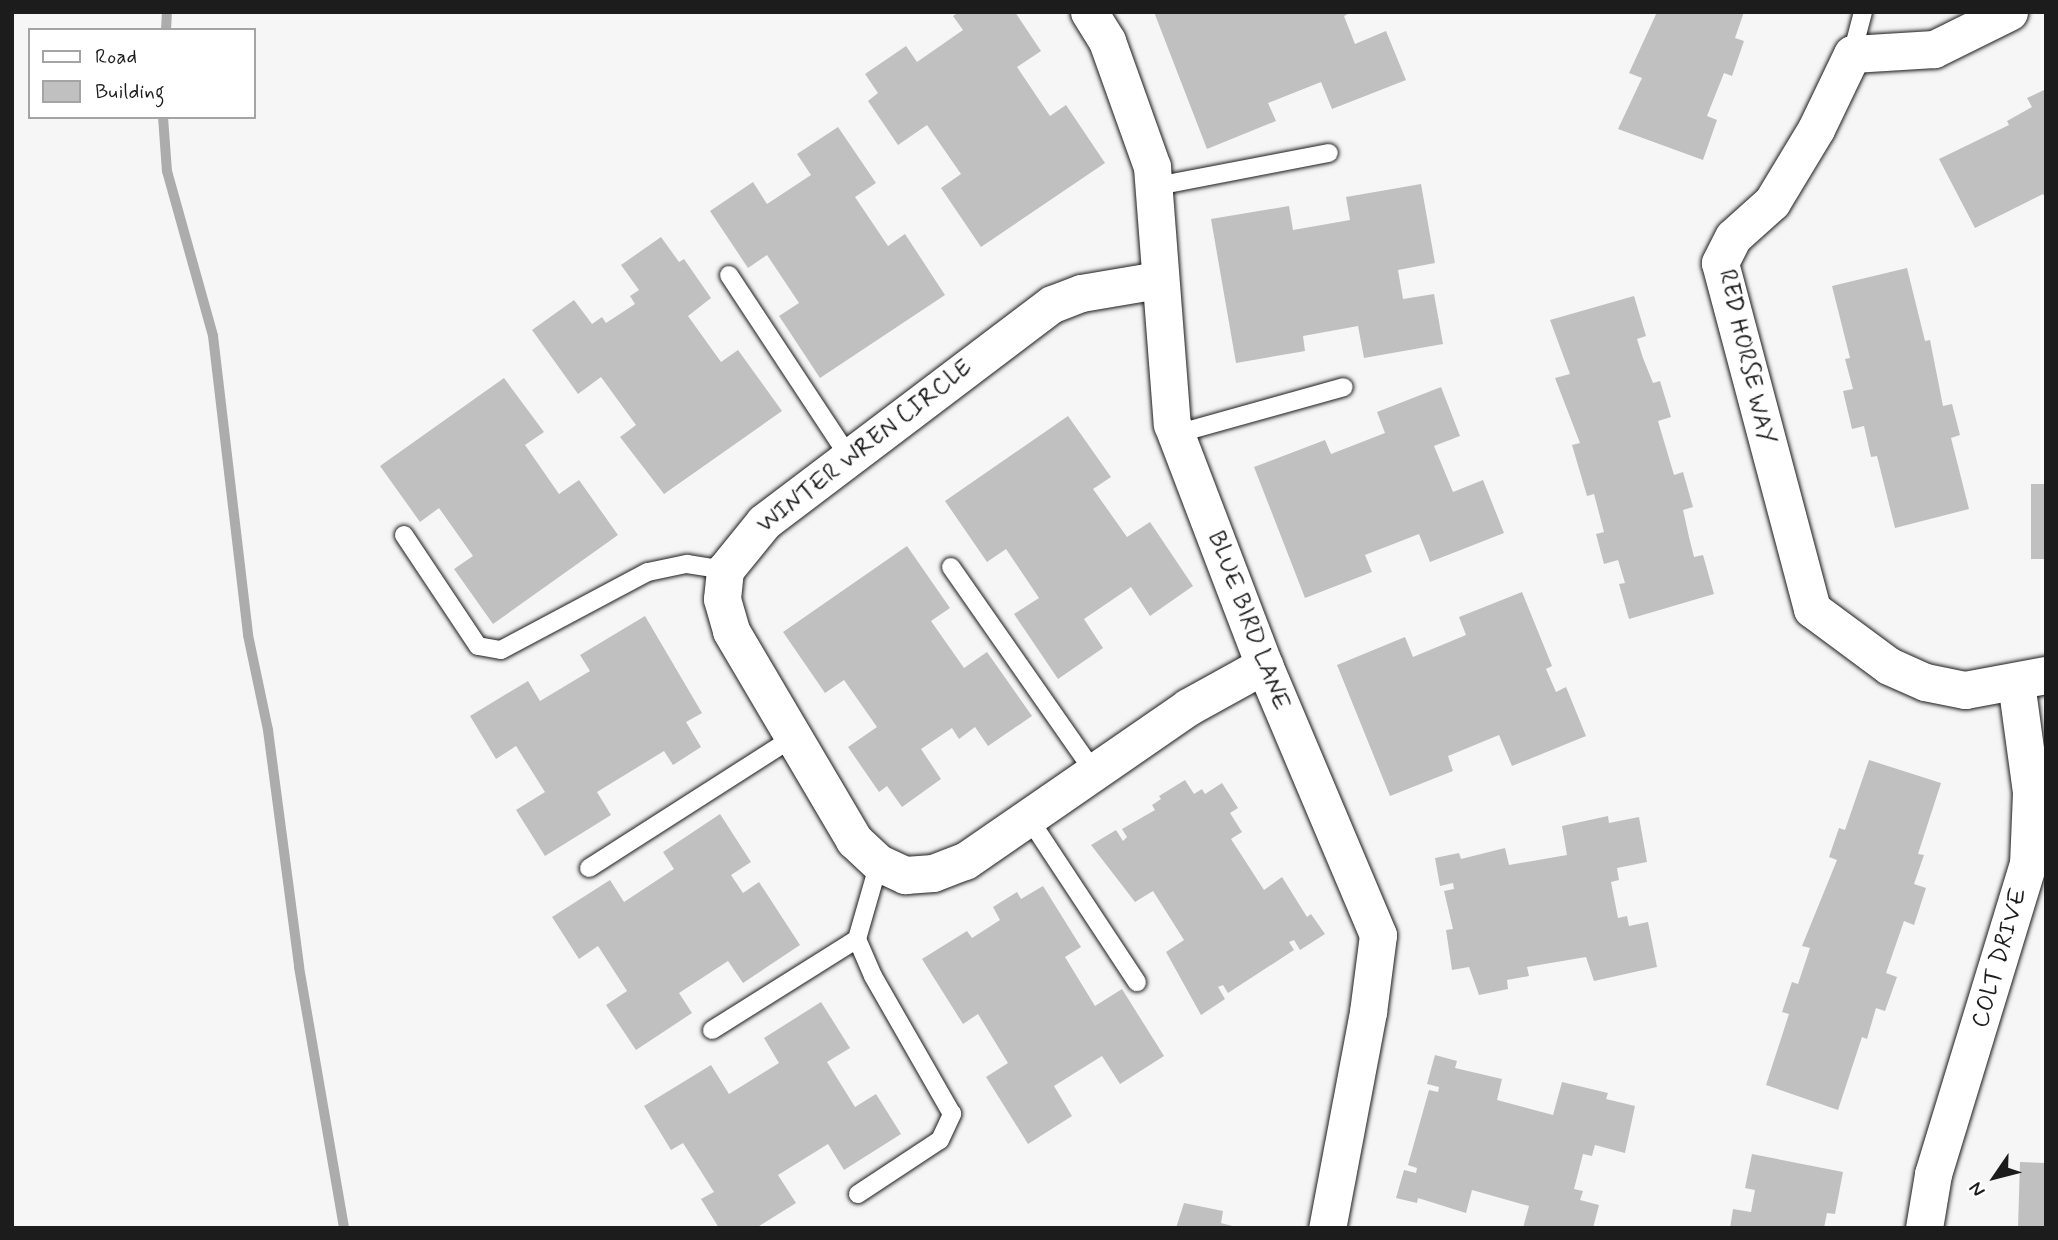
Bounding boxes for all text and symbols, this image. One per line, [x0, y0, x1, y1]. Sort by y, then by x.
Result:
legend [28, 28, 256, 119]
text: Road [95, 43, 137, 71]
text: Building [95, 78, 165, 106]
street label: RED HORSE WAY [1712, 265, 1780, 449]
street label: WINTER WREN CIRCLE [751, 354, 979, 540]
street label: BLUE BIRD LANE [1200, 525, 1296, 717]
street label: COLT DRIVE [1966, 885, 2034, 1031]
north arrow [1960, 1142, 2030, 1212]
text: N [1964, 1177, 1991, 1202]

